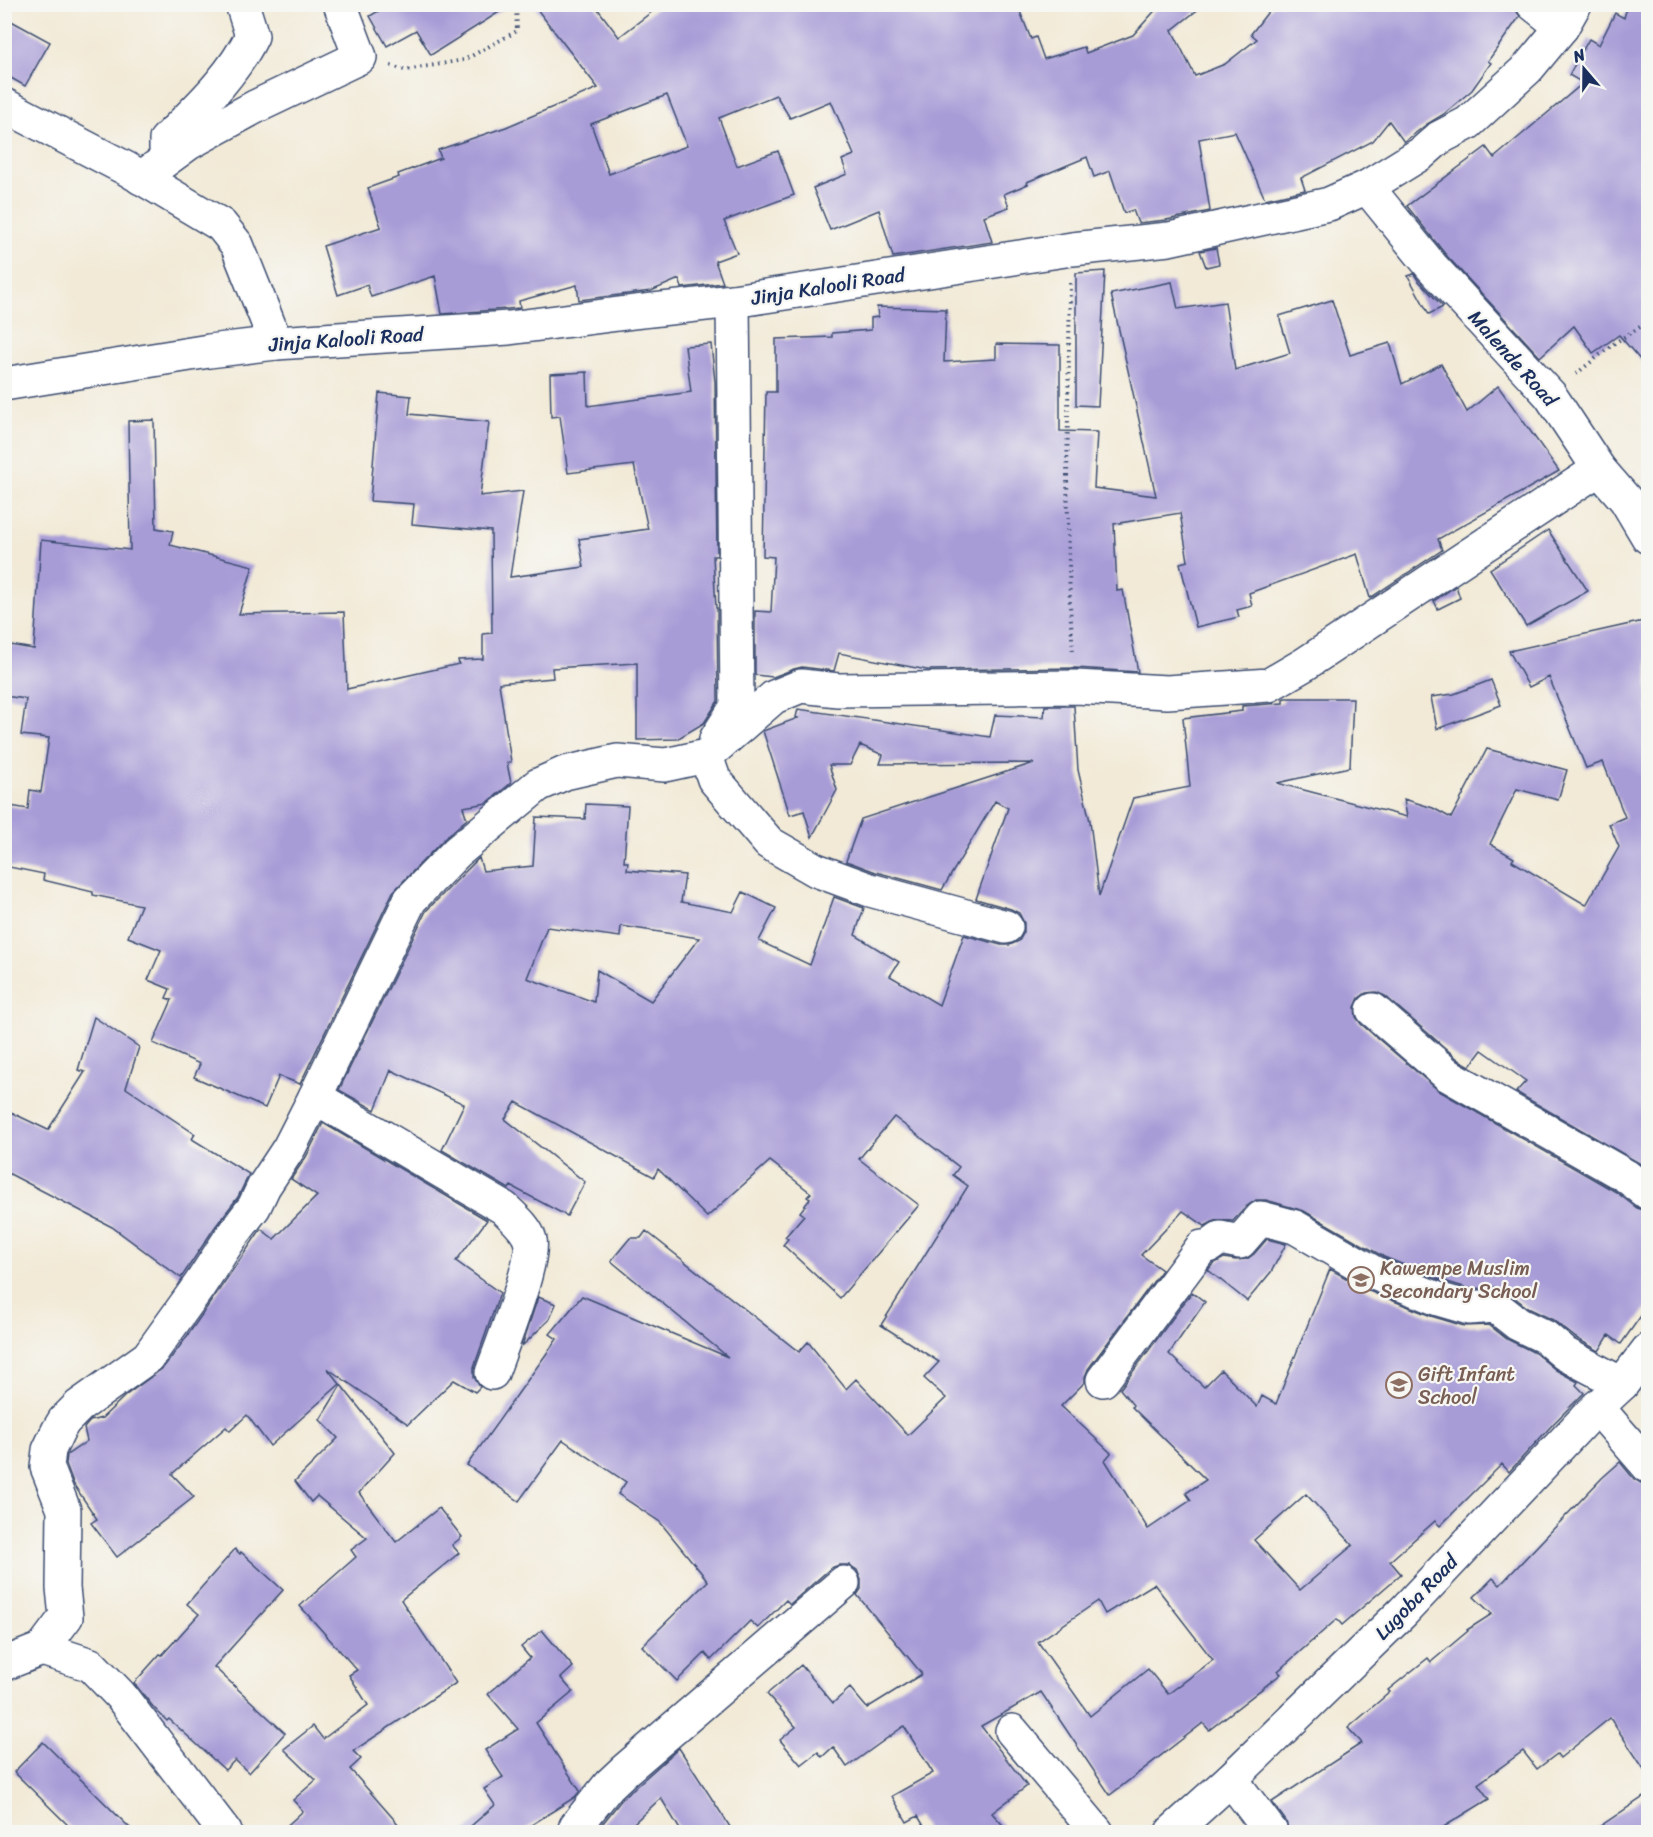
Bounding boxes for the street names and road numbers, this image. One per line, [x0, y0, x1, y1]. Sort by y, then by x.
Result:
street label: Jinja Kalooli Road [748, 257, 909, 316]
street label: Malende Road [1459, 302, 1567, 416]
street label: Jinja Kalooli Road [267, 317, 426, 362]
street label: Lugoba Road [1366, 1545, 1468, 1649]

